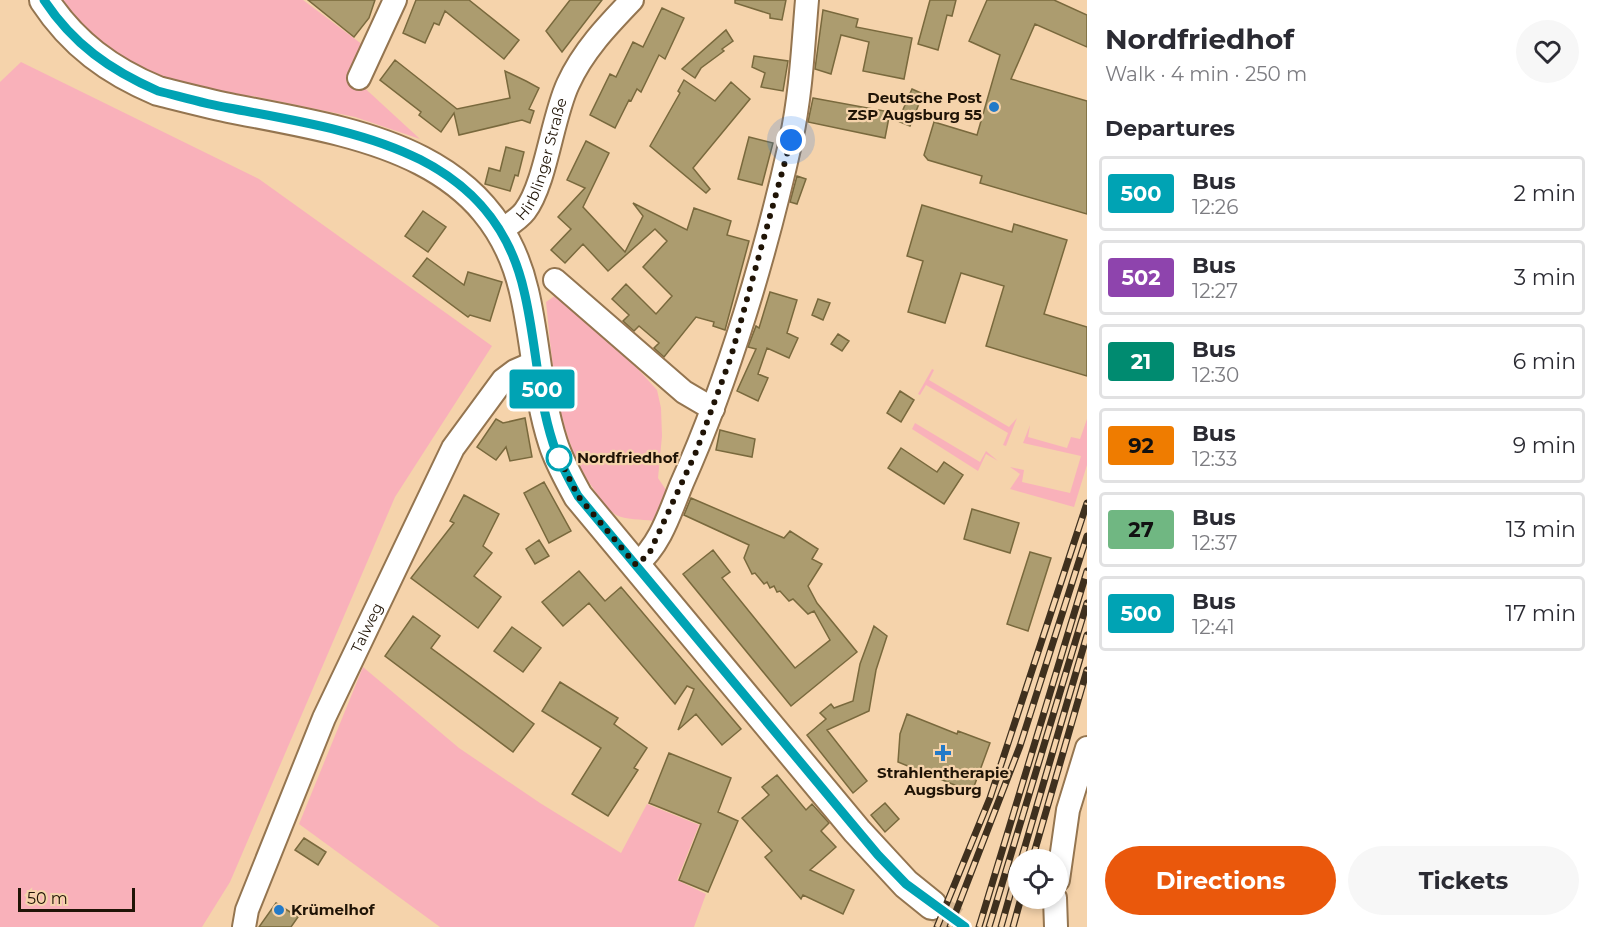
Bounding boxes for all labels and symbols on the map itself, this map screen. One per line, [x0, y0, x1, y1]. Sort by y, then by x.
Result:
place label: Deutsche Post ZSP Augsburg 55 [848, 88, 982, 124]
street label: Hirblinger Straße [511, 95, 571, 224]
marker: Deutsche Post ZSP Augsburg 55 [987, 100, 1001, 114]
your location [776, 125, 806, 155]
line badge: 500 [508, 370, 576, 408]
marker: Nordfriedhof [546, 445, 572, 471]
place label: Nordfriedhof [577, 448, 679, 467]
street label: Talweg [347, 599, 387, 656]
marker: Strahlentherapie Augsburg [934, 744, 952, 762]
place label: Strahlentherapie Augsburg [877, 763, 1009, 799]
scale bar [18, 885, 135, 912]
place label: Krümelhof [291, 900, 376, 919]
marker: Krümelhof [272, 903, 286, 917]

